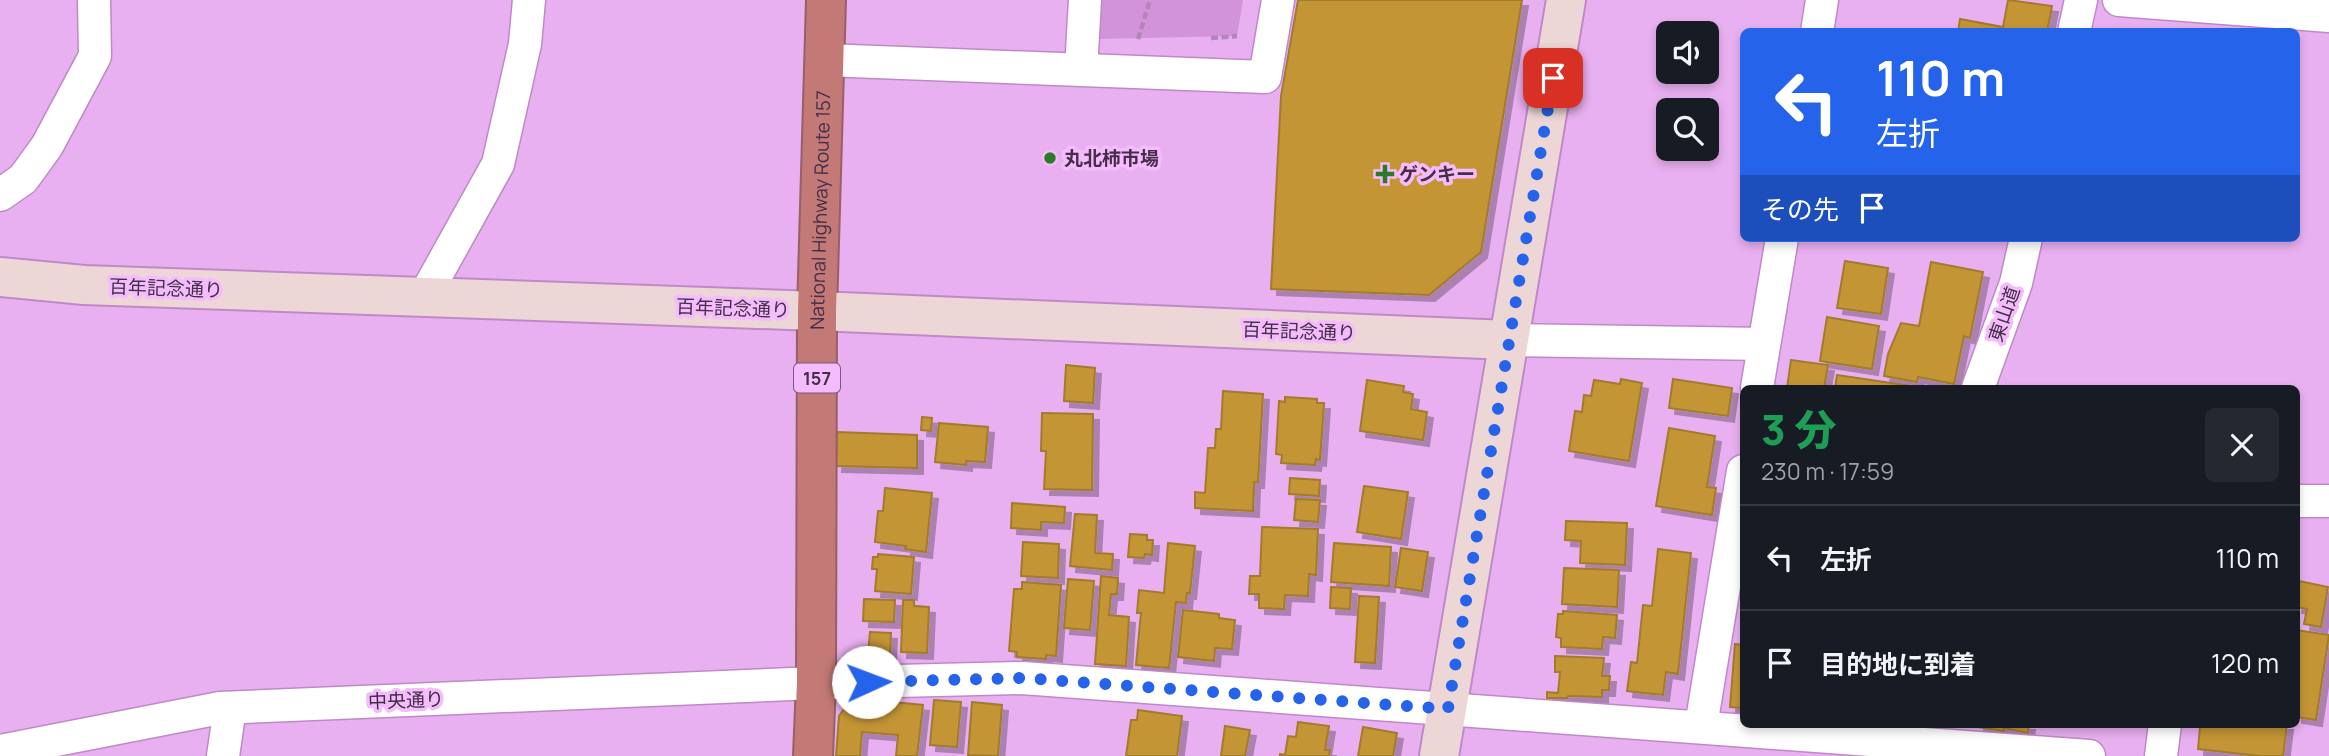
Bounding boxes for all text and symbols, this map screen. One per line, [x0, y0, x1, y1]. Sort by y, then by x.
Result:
map controls [1656, 21, 1719, 161]
button: sound [1656, 21, 1719, 84]
text: 110 m [1876, 44, 2005, 111]
pin [1523, 48, 1583, 108]
icon: left [1761, 56, 1852, 147]
icon: arrive [1534, 59, 1572, 97]
street label: National Highway Route 157 [804, 90, 836, 330]
button: search [1656, 98, 1719, 161]
text: 左折 [1876, 111, 1940, 155]
place label: 丸北柿市場 [1064, 145, 1159, 171]
marker: 丸北柿市場 [1042, 150, 1058, 166]
place label: ゲンキー [1399, 161, 1475, 187]
marker: ゲンキー [1377, 166, 1393, 182]
icon: arrive [1853, 189, 1891, 227]
text: その先 [1761, 191, 1839, 227]
street label: 百年記念通り [109, 273, 223, 303]
street label: 東山道 [1982, 283, 2026, 345]
street label: 百年記念通り [676, 293, 790, 323]
street label: 百年記念通り [1242, 316, 1356, 346]
road number: 157 [794, 364, 840, 392]
text: 3 分 [1761, 400, 1836, 458]
button: close [2205, 408, 2279, 482]
text: 230 m · 17:59 [1761, 455, 1894, 487]
icon: left [1761, 539, 1799, 577]
text: 110 m [2216, 540, 2279, 576]
text: 左折 [1820, 541, 1872, 577]
icon: arrive [1761, 644, 1799, 682]
position arrow [831, 645, 905, 719]
text: 120 m [2211, 645, 2279, 681]
text: 目的地に到着 [1820, 646, 1976, 682]
street label: 中央通り [368, 686, 444, 714]

